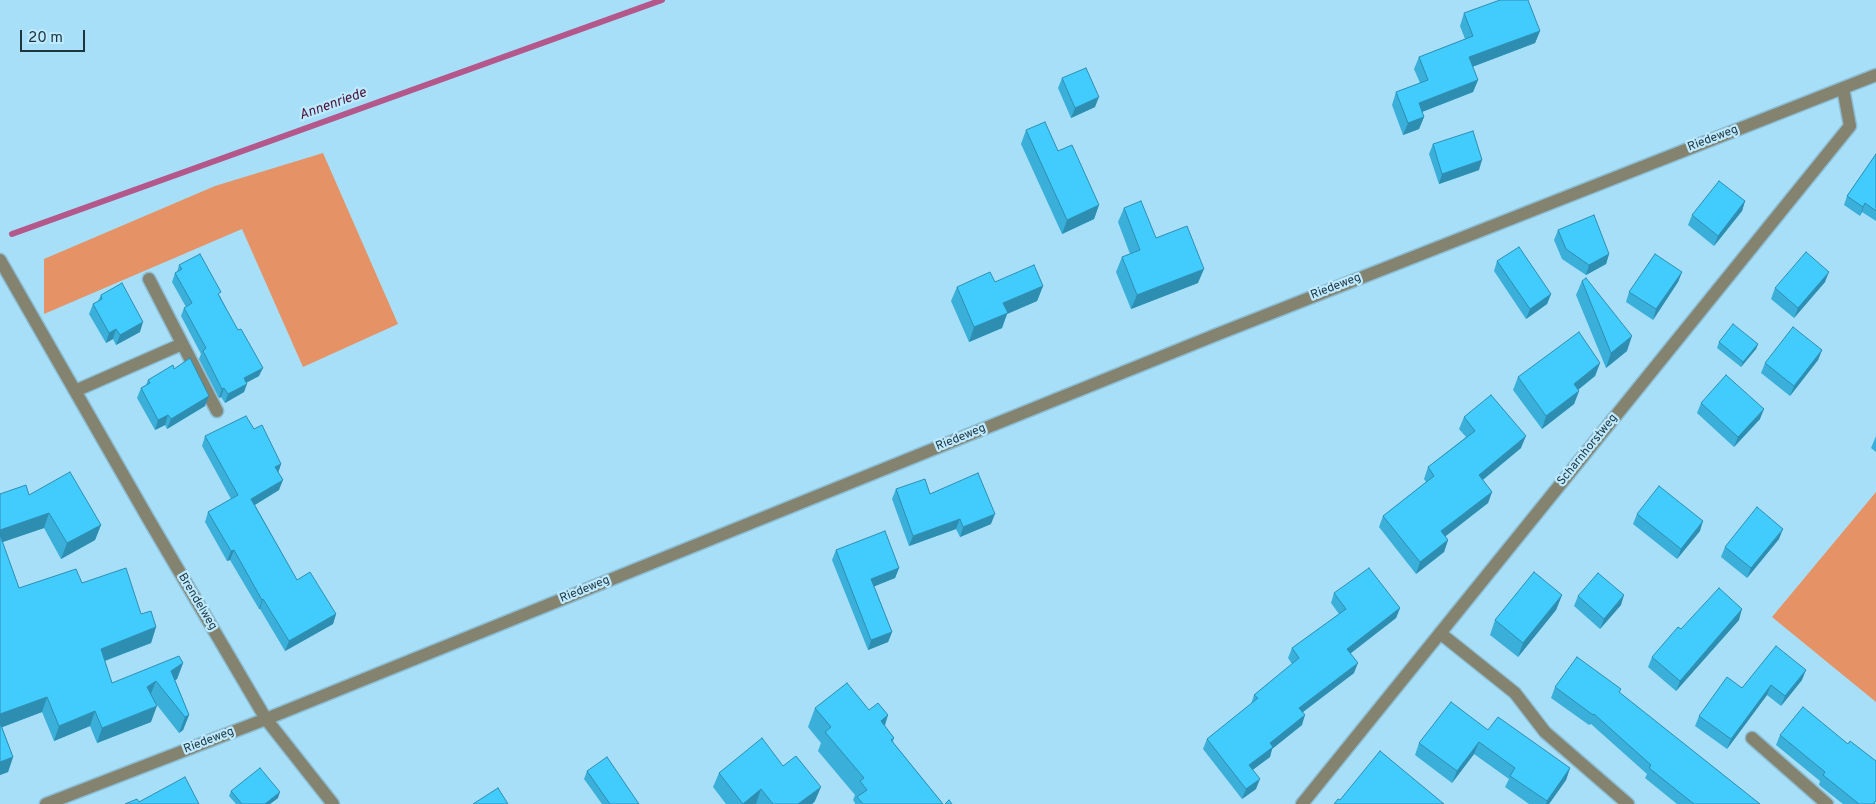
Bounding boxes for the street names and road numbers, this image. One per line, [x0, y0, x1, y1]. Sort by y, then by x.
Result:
street label: Riedeweg [1686, 123, 1740, 155]
street label: Riedeweg [1309, 271, 1363, 303]
street label: Scharnhorstweg [1555, 411, 1621, 489]
street label: Riedeweg [934, 421, 988, 455]
street label: Brendelweg [174, 571, 220, 633]
street label: Riedeweg [558, 573, 612, 607]
street label: Riedeweg [182, 725, 236, 757]

